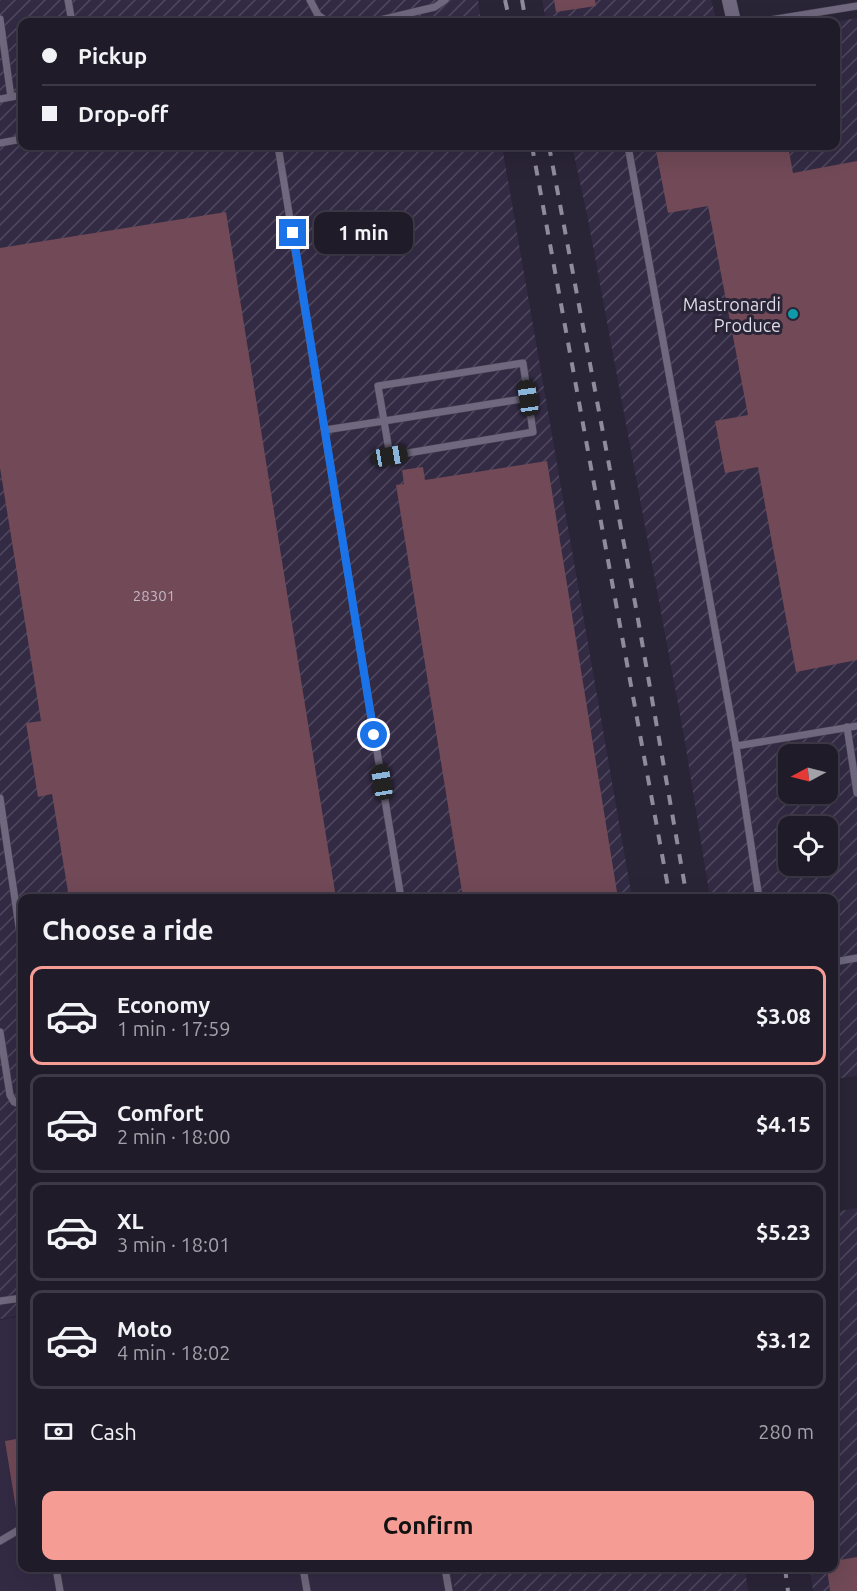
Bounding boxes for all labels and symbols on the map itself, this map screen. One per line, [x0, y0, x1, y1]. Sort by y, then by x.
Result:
callout: 1 min [314, 212, 413, 254]
route end [279, 219, 306, 246]
place label: Mastronardi Produce [683, 294, 781, 335]
marker: Mastronardi Produce [786, 307, 800, 321]
car [517, 379, 539, 417]
car [371, 444, 409, 468]
house number: 28301 [133, 587, 175, 604]
route start [360, 721, 387, 748]
north arrow [778, 744, 838, 804]
car [370, 763, 394, 801]

